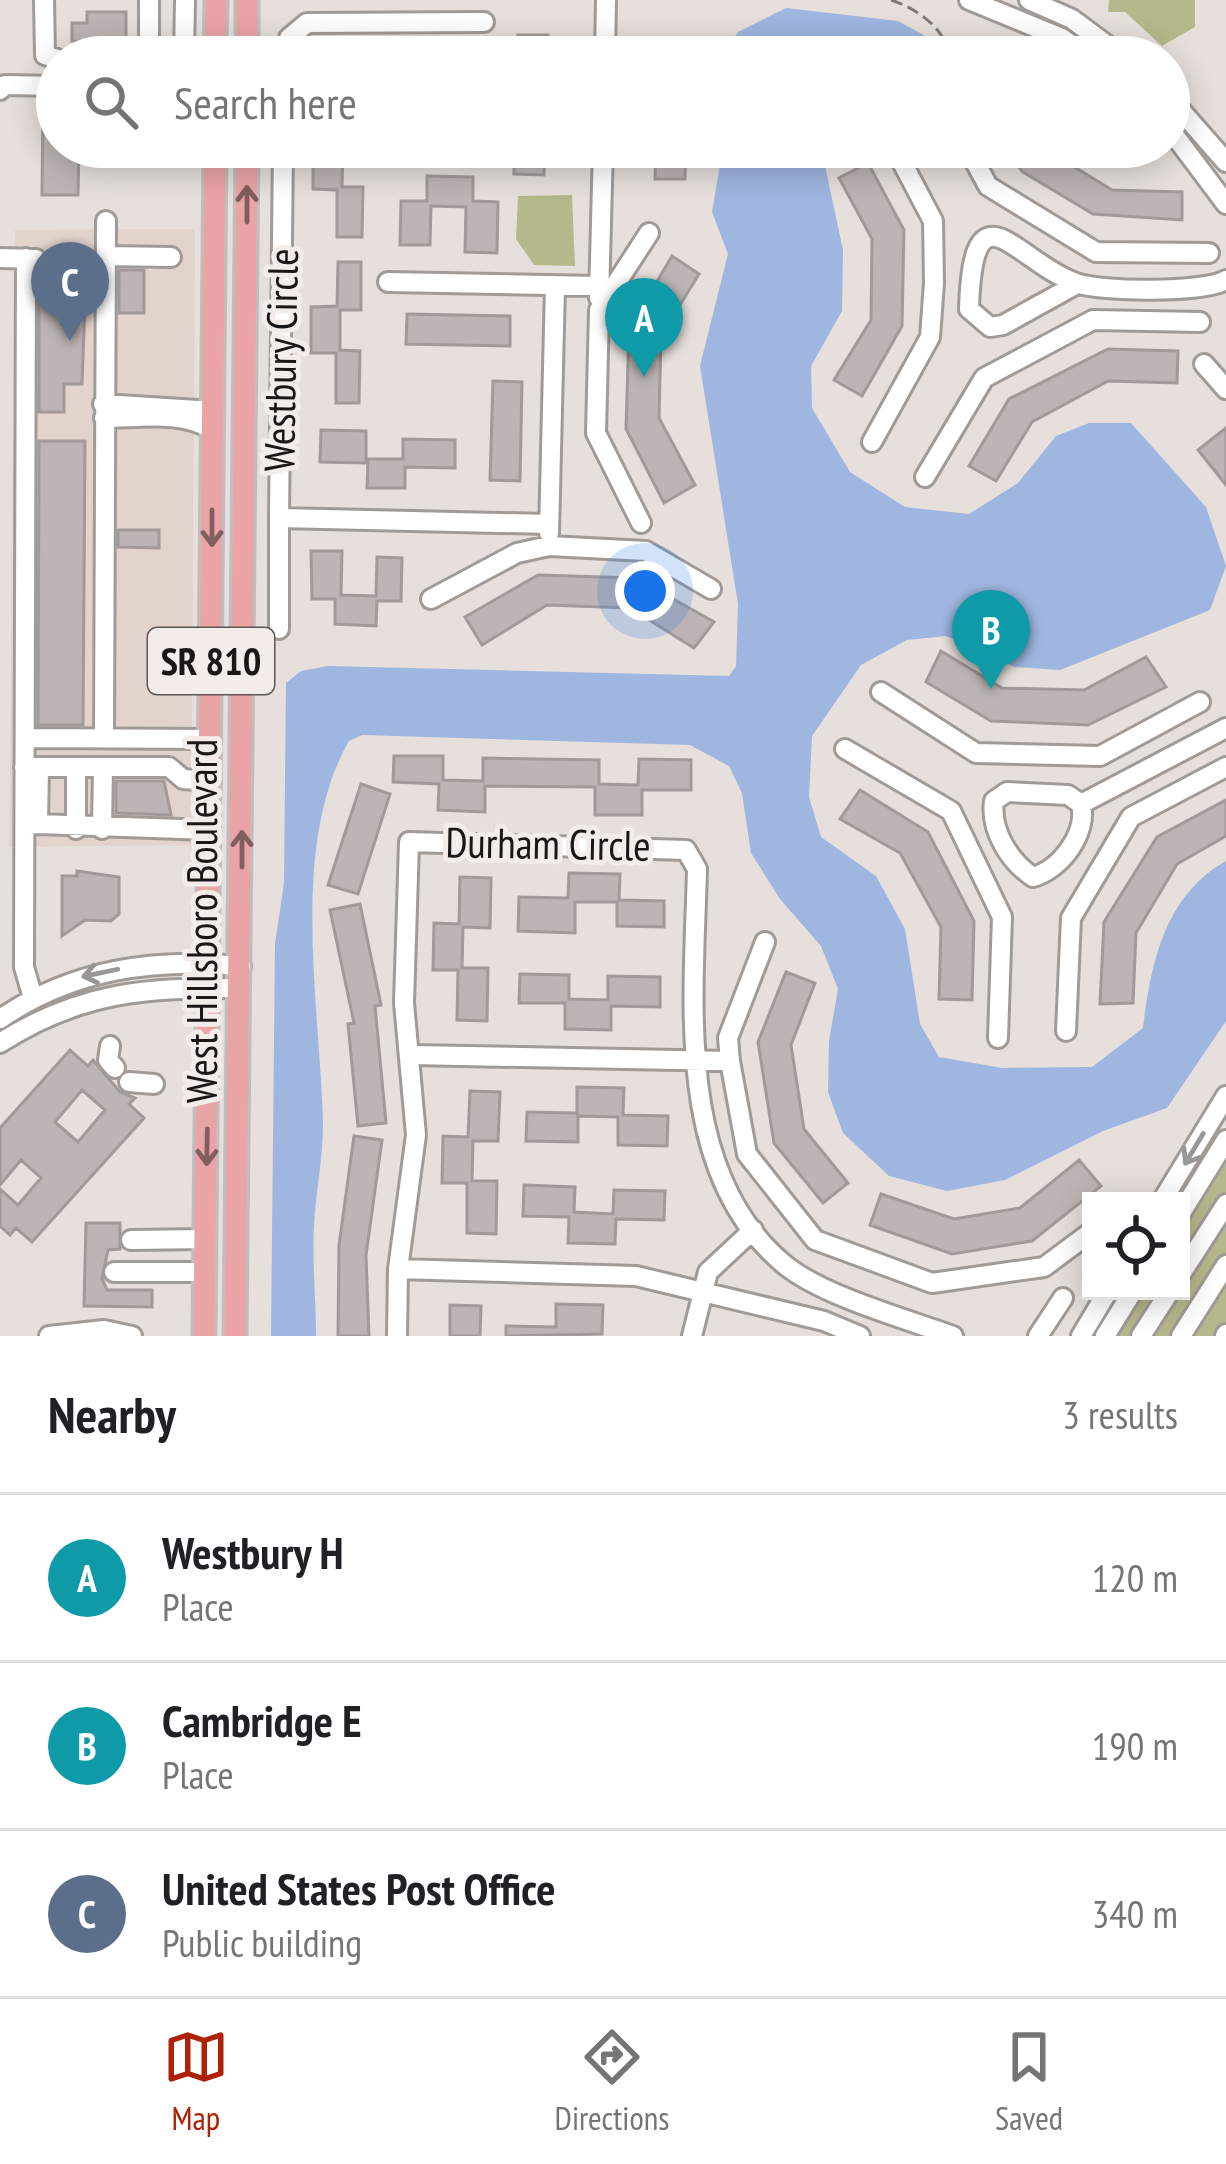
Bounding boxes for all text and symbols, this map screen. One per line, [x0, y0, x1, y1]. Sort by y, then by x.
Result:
search box [36, 36, 1190, 168]
icon: search [78, 69, 144, 135]
text: Search here [174, 73, 357, 131]
one-way arrow [236, 185, 258, 224]
pin: C [31, 242, 109, 341]
street label: Westbury Circle [251, 248, 310, 472]
pin: A [605, 278, 683, 377]
one-way arrow [201, 508, 224, 547]
your location [615, 561, 675, 621]
pin: B [952, 590, 1030, 689]
road number: SR 810 [148, 628, 274, 694]
street label: West Hillsboro Boulevard [174, 739, 229, 1103]
street label: Durham Circle [445, 814, 651, 873]
one-way arrow [231, 830, 253, 869]
one-way arrow [81, 963, 119, 986]
one-way arrow [196, 1127, 218, 1166]
one-way arrow [1182, 1131, 1206, 1165]
map controls [1082, 1192, 1190, 1300]
button: locate [1082, 1192, 1190, 1300]
text: Nearby [48, 1381, 176, 1447]
text: 3 results [1062, 1389, 1178, 1440]
text: Westbury H [162, 1523, 343, 1581]
text: A [77, 1552, 97, 1603]
text: 120 m [1092, 1552, 1178, 1603]
text: Place [162, 1581, 234, 1632]
text: Cambridge E [162, 1691, 362, 1749]
text: B [77, 1720, 97, 1771]
text: 190 m [1092, 1720, 1178, 1771]
text: Place [162, 1749, 234, 1800]
text: United States Post Office [162, 1859, 556, 1917]
text: C [78, 1888, 96, 1939]
text: 340 m [1092, 1888, 1178, 1939]
text: Public building [162, 1917, 362, 1968]
tab: Map [163, 2024, 229, 2139]
tab: Directions [555, 2024, 669, 2139]
tab: Saved [995, 2024, 1063, 2139]

